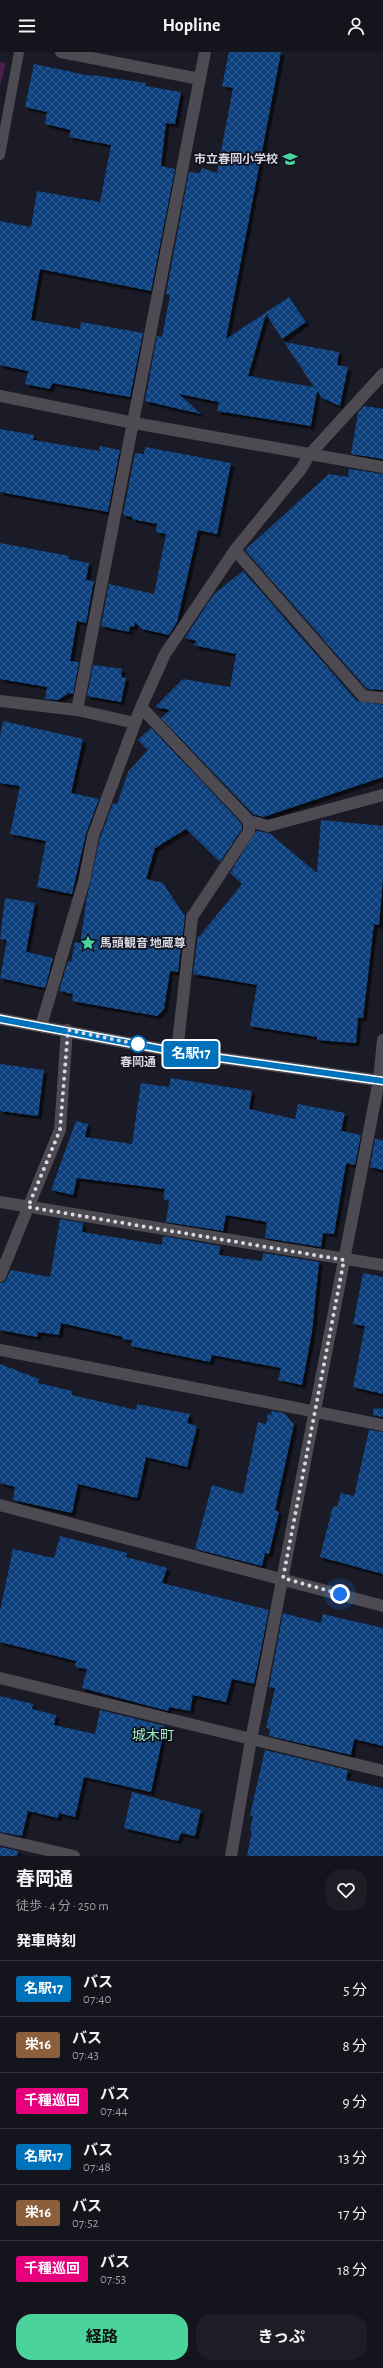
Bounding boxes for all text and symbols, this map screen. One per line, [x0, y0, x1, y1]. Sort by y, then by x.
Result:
icon: menu [16, 15, 38, 37]
icon: person [345, 15, 367, 37]
text: Hopline [163, 17, 220, 35]
school or university icon: 市立春岡小学校 [281, 150, 299, 168]
place label: 市立春岡小学校 [194, 152, 278, 165]
place icon: 馬頭観音 地蔵尊 [79, 934, 97, 952]
place label: 馬頭観音 地蔵尊 [100, 936, 186, 949]
marker: 春岡通 [129, 1035, 147, 1053]
line badge: 名駅17 [163, 1041, 219, 1067]
text: 名駅17 [171, 1047, 211, 1061]
place label: 春岡通 [120, 1055, 156, 1068]
your location [330, 1584, 350, 1604]
district label: 城木町 [132, 1728, 174, 1743]
button: heart [325, 1869, 367, 1911]
text: 春岡通 [16, 1870, 73, 1889]
text: 徒歩 · 4 分 · 250 m [16, 1900, 109, 1913]
text: 発車時刻 [16, 1934, 76, 1949]
text: バス [83, 1975, 113, 1990]
text: 名駅17 [24, 1982, 63, 1996]
text: 5 分 [343, 1983, 367, 1998]
text: 07:40 [83, 1993, 111, 2006]
text: バス [72, 2031, 102, 2046]
text: 栄16 [25, 2038, 51, 2052]
text: 8 分 [342, 2039, 367, 2054]
text: 07:43 [72, 2049, 99, 2062]
text: バス [100, 2087, 130, 2102]
text: 千種巡回 [24, 2094, 80, 2108]
text: 9 分 [342, 2095, 367, 2110]
text: 07:44 [100, 2105, 128, 2118]
text: バス [83, 2143, 113, 2158]
text: 名駅17 [24, 2150, 63, 2164]
text: 13 分 [338, 2151, 367, 2166]
text: 07:48 [83, 2161, 111, 2174]
text: バス [72, 2199, 102, 2214]
text: 栄16 [25, 2206, 51, 2220]
text: 17 分 [338, 2207, 367, 2222]
text: 07:52 [72, 2217, 99, 2230]
text: バス [100, 2255, 130, 2270]
text: 千種巡回 [24, 2262, 80, 2276]
text: 18 分 [337, 2263, 367, 2278]
text: 07:53 [100, 2273, 126, 2286]
button: 経路 [16, 2314, 188, 2360]
button: きっぷ [196, 2314, 367, 2360]

